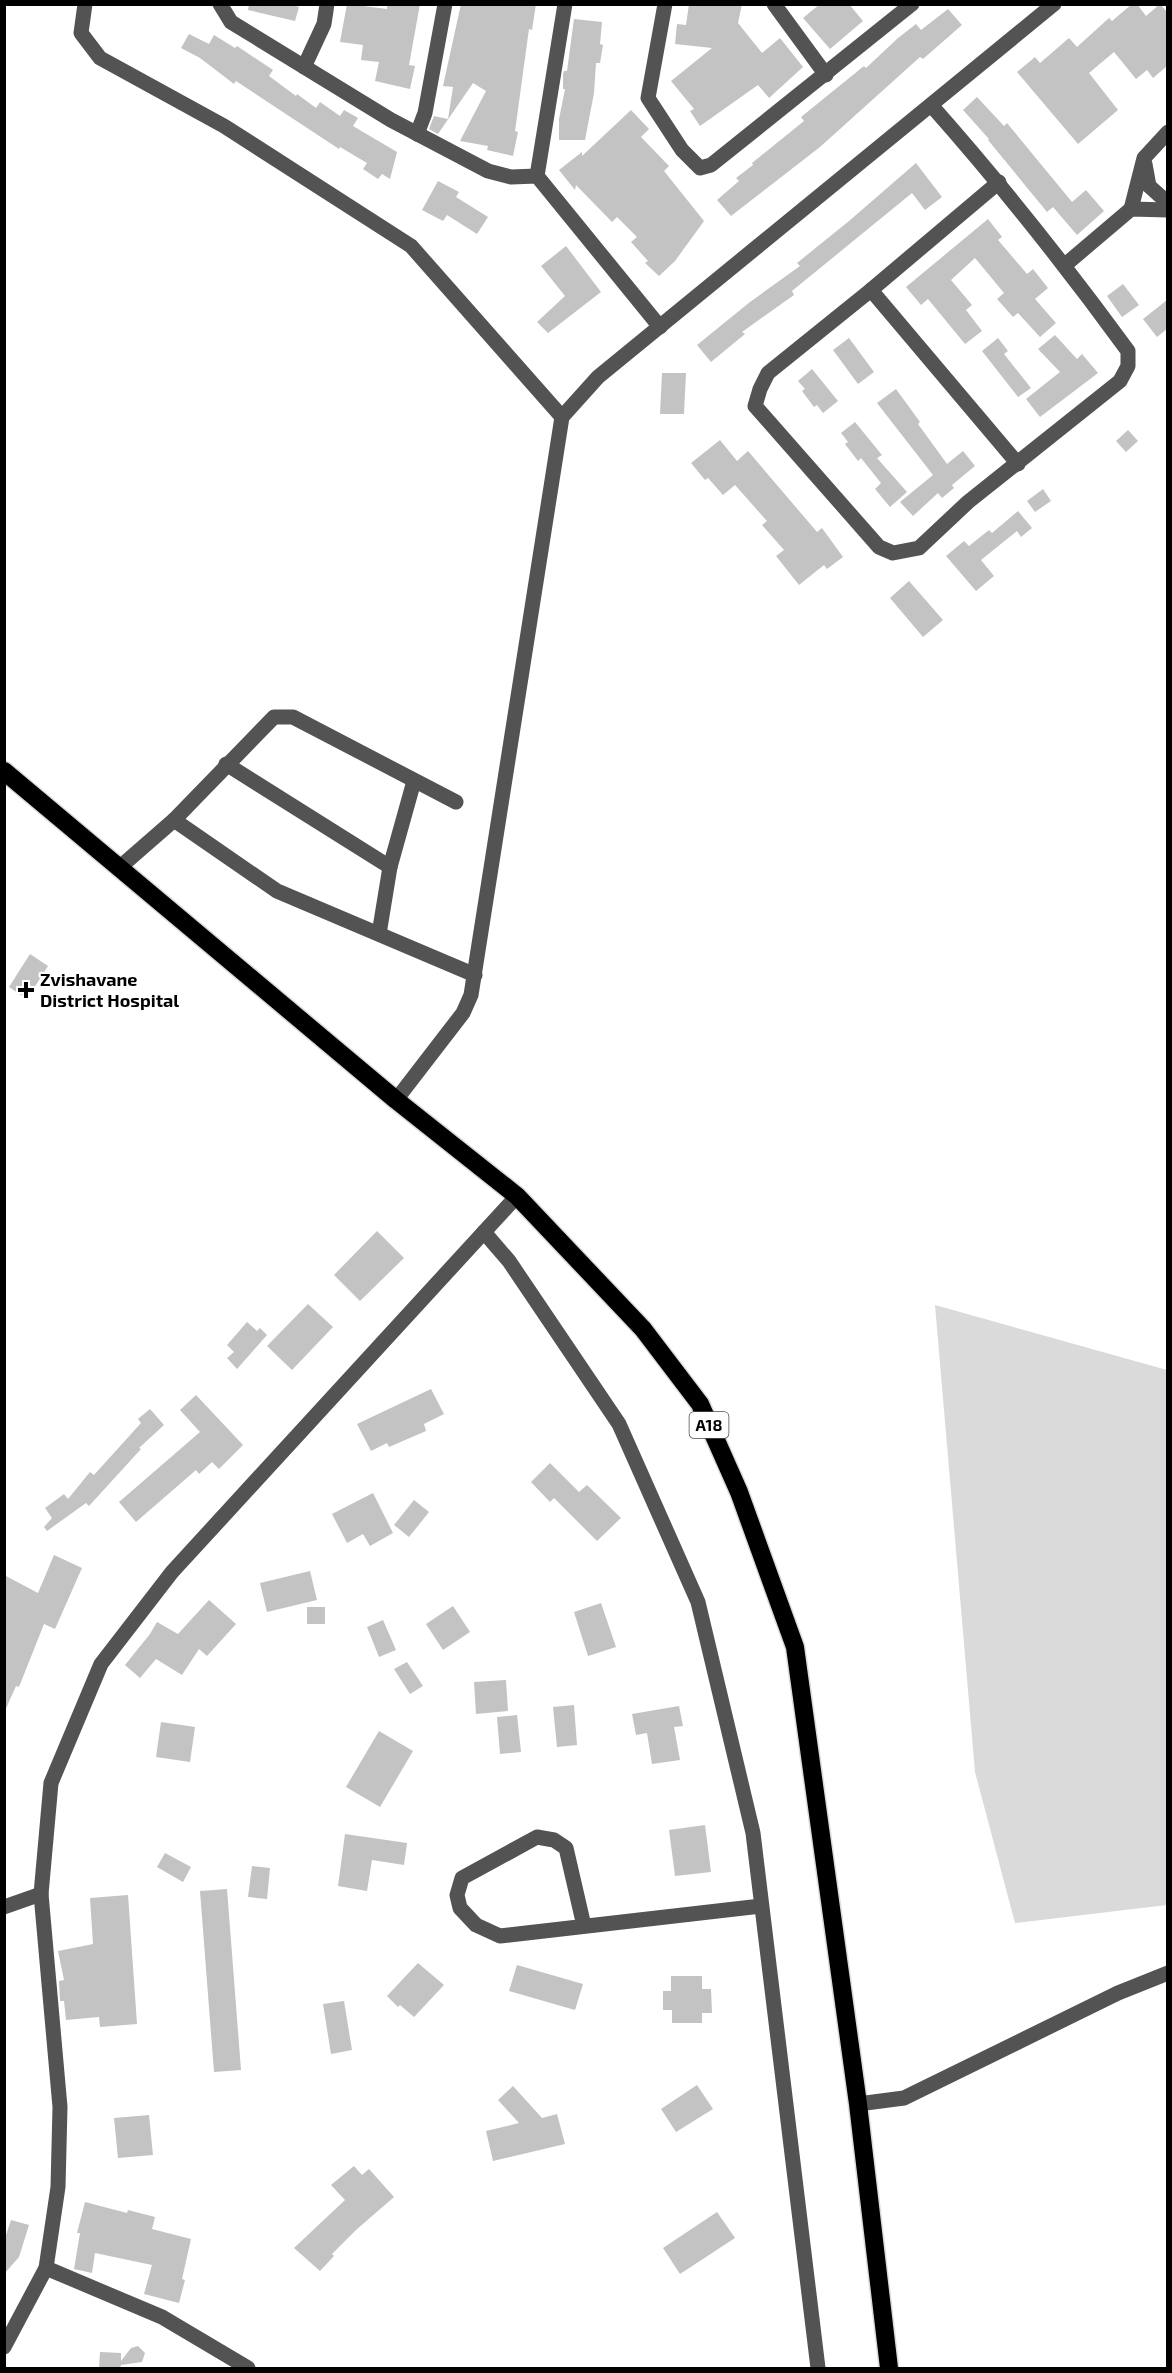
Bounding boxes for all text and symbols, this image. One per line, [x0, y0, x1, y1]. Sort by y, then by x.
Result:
place label: Zvishavane District Hospital [40, 968, 179, 1011]
marker: Zvishavane District Hospital [17, 981, 35, 999]
road number: A18 [690, 1412, 728, 1438]

